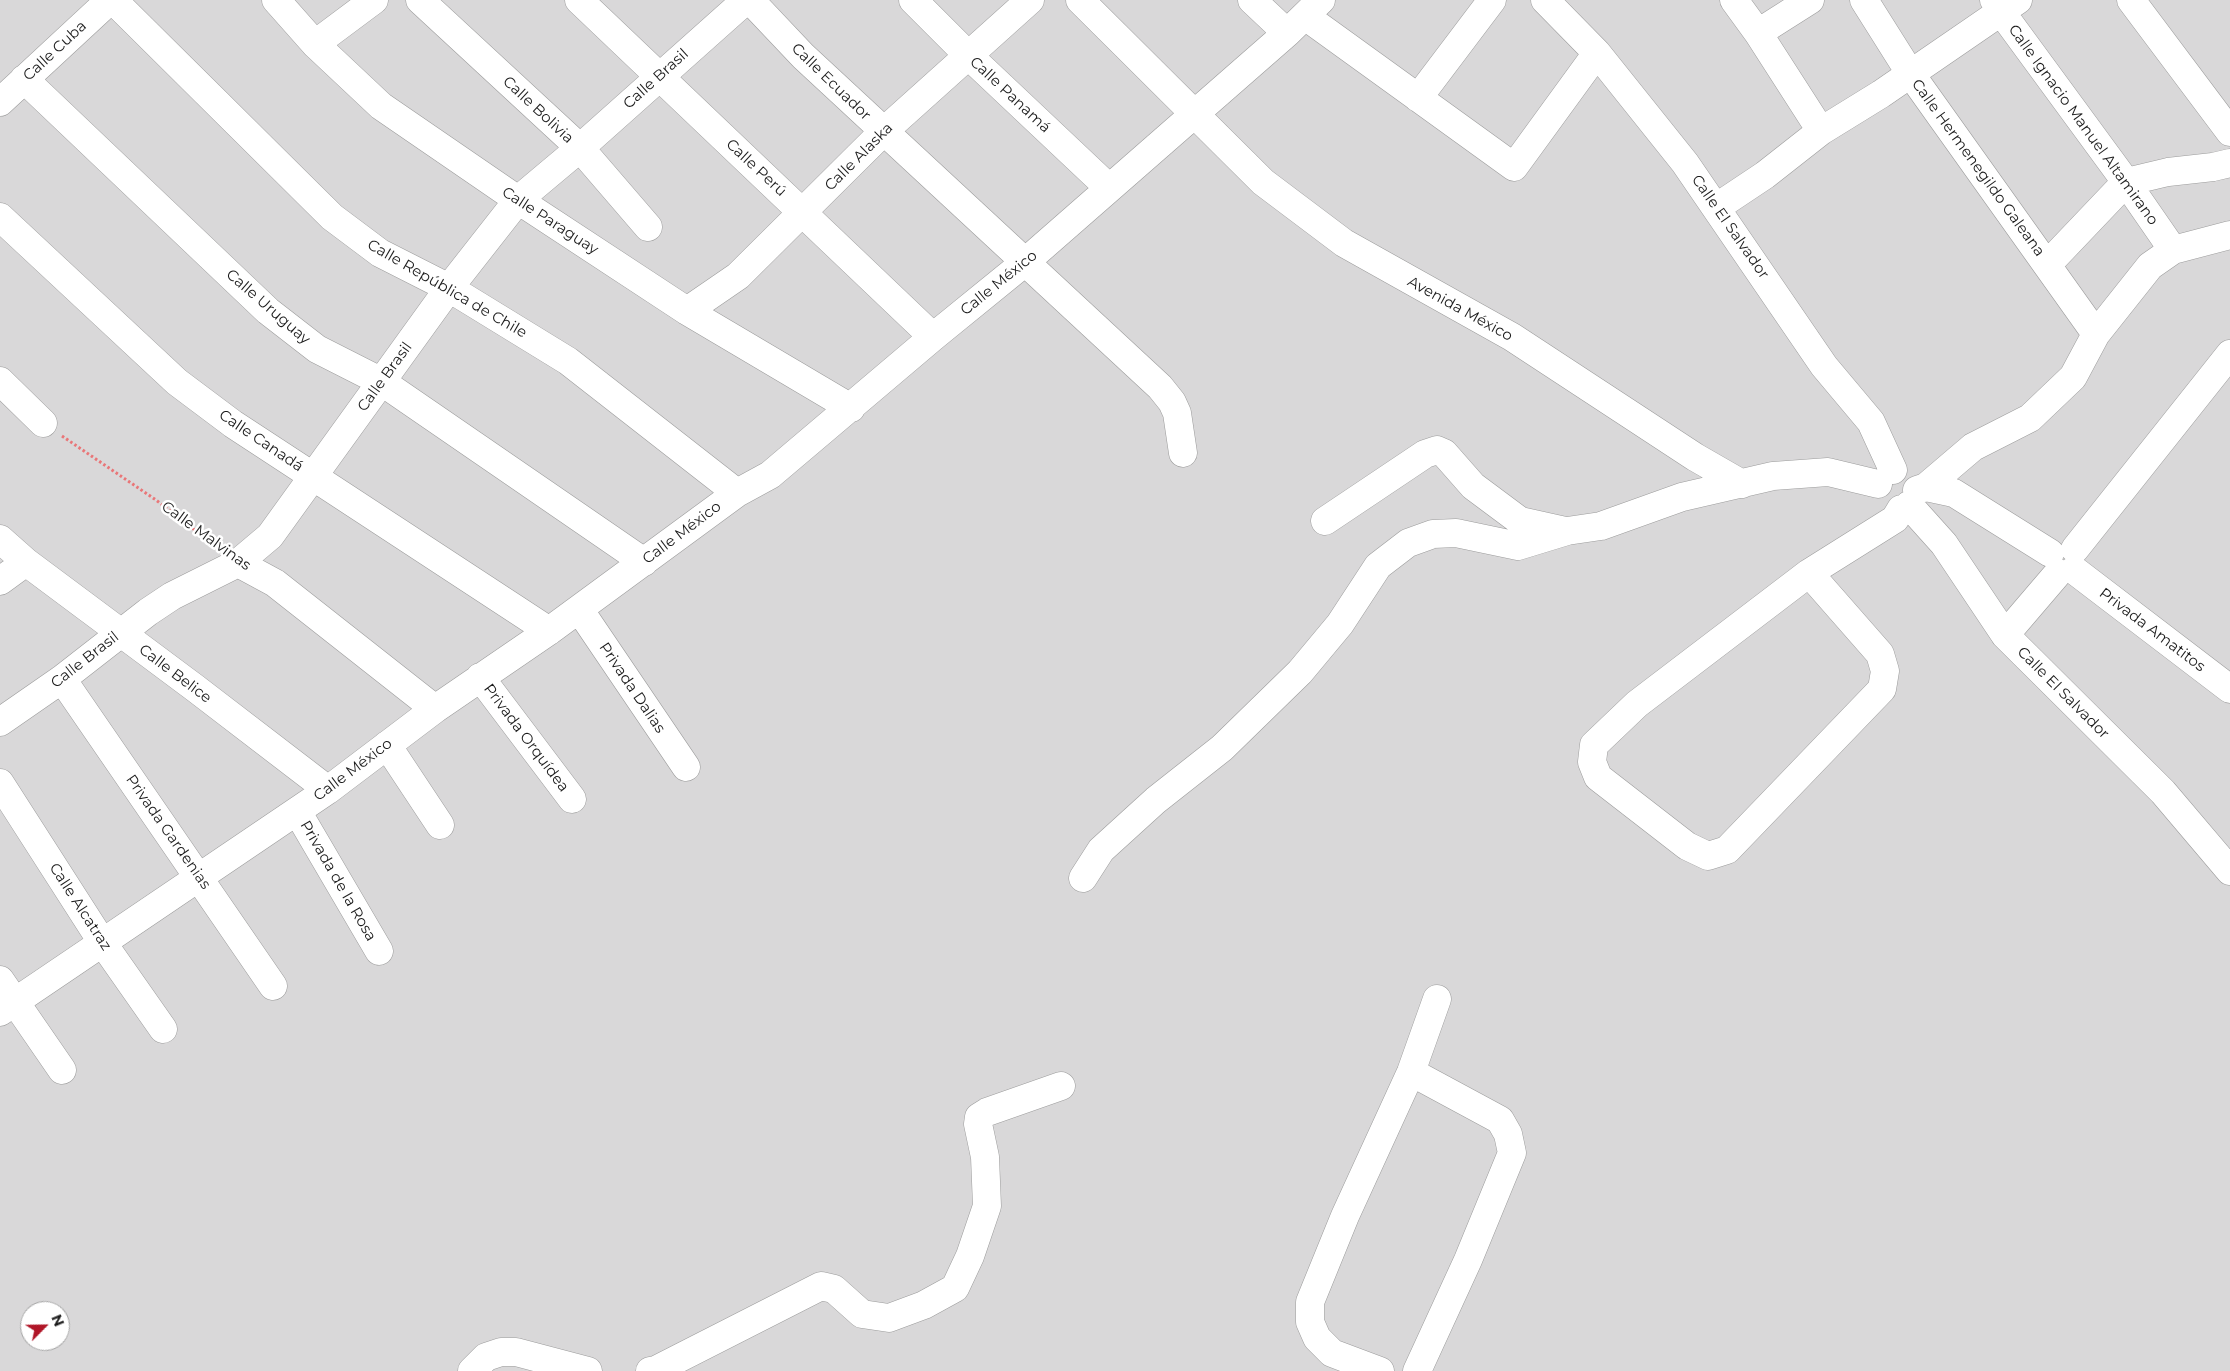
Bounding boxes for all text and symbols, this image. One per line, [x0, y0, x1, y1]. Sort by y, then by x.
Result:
street label: Calle Cuba [20, 17, 90, 85]
street label: Calle Ignacio Manuel Altamirano [2004, 21, 2162, 229]
street label: Calle Ecuador [788, 40, 874, 124]
street label: Calle Brasil [620, 45, 692, 113]
street label: Calle Panamá [966, 53, 1054, 137]
street label: Calle Bolivia [499, 73, 577, 147]
street label: Calle Hermenegildo Galeana [1908, 76, 2048, 260]
street label: Calle Alaska [821, 119, 897, 195]
street label: Calle Perú [722, 135, 790, 201]
street label: Calle El Salvador [1687, 172, 1773, 282]
street label: Calle Paraguay [499, 183, 601, 259]
street label: Calle República de Chile [364, 236, 530, 342]
street label: Calle México [957, 247, 1041, 319]
street label: Calle Uruguay [222, 266, 314, 348]
street label: Avenida México [1404, 273, 1516, 345]
street label: Calle Brasil [354, 339, 416, 415]
street label: Calle Canadá [215, 406, 307, 476]
street label: Calle Malvinas [158, 498, 254, 574]
street label: Calle México [639, 498, 725, 568]
street label: Privada Amatitos [2095, 584, 2209, 676]
street label: Calle Brasil [47, 628, 123, 692]
street label: Privada Dalias [595, 639, 669, 737]
street label: Calle Belice [135, 641, 215, 707]
street label: Calle El Salvador [2013, 643, 2113, 743]
street label: Privada Orquídea [480, 680, 572, 796]
street label: Calle México [310, 735, 396, 805]
street label: Privada Gardenias [122, 771, 214, 893]
street label: Privada de la Rosa [296, 817, 380, 945]
street label: Calle Alcatraz [45, 860, 115, 954]
north arrow [20, 1301, 70, 1351]
text: N [47, 1312, 68, 1329]

